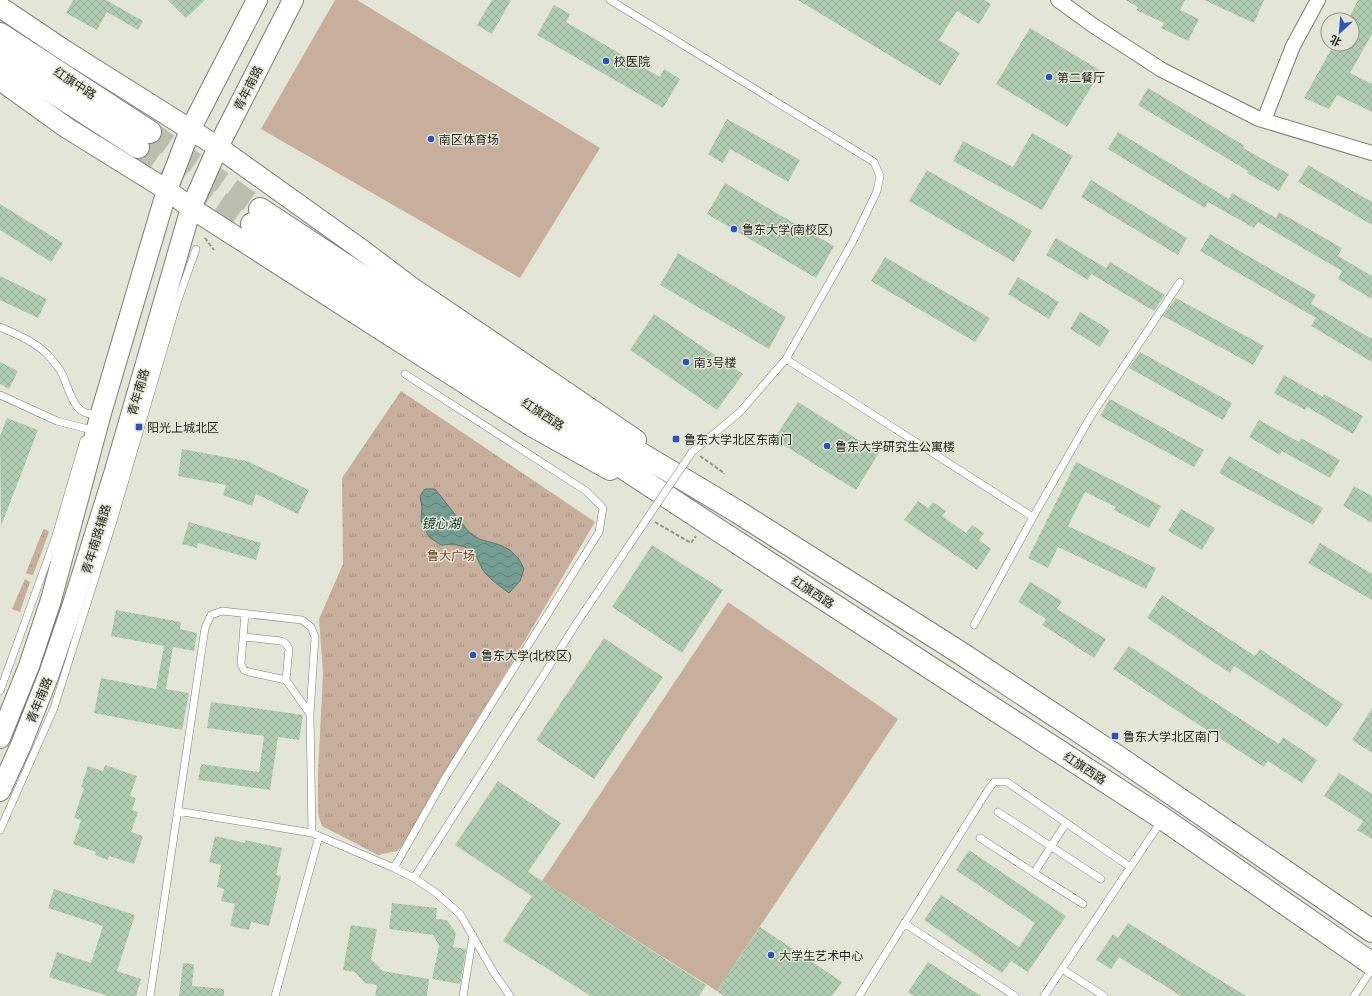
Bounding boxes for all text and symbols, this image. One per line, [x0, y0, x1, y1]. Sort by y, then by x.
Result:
north arrow [1320, 12, 1360, 52]
text: 北 [1328, 32, 1344, 50]
place label: 校医院 [614, 54, 650, 69]
marker: 校医院 [601, 56, 611, 66]
street label: 青年南路 [230, 63, 266, 113]
street label: 红旗中路 [51, 64, 99, 102]
place label: 第二餐厅 [1057, 70, 1105, 85]
marker: 第二餐厅 [1044, 72, 1054, 82]
place label: 南区体育场 [439, 132, 499, 147]
marker: 南区体育场 [426, 134, 436, 144]
place label: 鲁东大学(南校区) [742, 222, 833, 237]
marker: 鲁东大学(南校区) [729, 224, 739, 234]
place label: 南3号楼 [694, 355, 737, 370]
marker: 南3号楼 [681, 357, 691, 367]
street label: 青年南路 [124, 367, 152, 417]
street label: 红旗西路 [519, 395, 567, 433]
place label: 阳光上城北区 [147, 420, 219, 435]
marker: 阳光上城北区 [134, 422, 144, 432]
place label: 鲁东大学北区东南门 [684, 432, 792, 447]
marker: 鲁东大学北区东南门 [671, 434, 681, 444]
place label: 鲁东大学研究生公寓楼 [835, 439, 955, 454]
marker: 鲁东大学研究生公寓楼 [822, 441, 832, 451]
street label: 青年南路辅路 [78, 502, 114, 576]
water label: 镜心湖 [421, 515, 462, 532]
park label: 鲁大广场 [427, 548, 475, 563]
street label: 红旗西路 [789, 573, 837, 611]
place label: 鲁东大学(北校区) [481, 648, 572, 663]
marker: 鲁东大学(北校区) [468, 650, 478, 660]
street label: 青年南路 [23, 675, 55, 725]
place label: 鲁东大学北区南门 [1123, 729, 1219, 744]
marker: 鲁东大学北区南门 [1110, 731, 1120, 741]
street label: 红旗西路 [1061, 749, 1109, 787]
place label: 大学生艺术中心 [779, 948, 863, 963]
marker: 大学生艺术中心 [766, 950, 776, 960]

